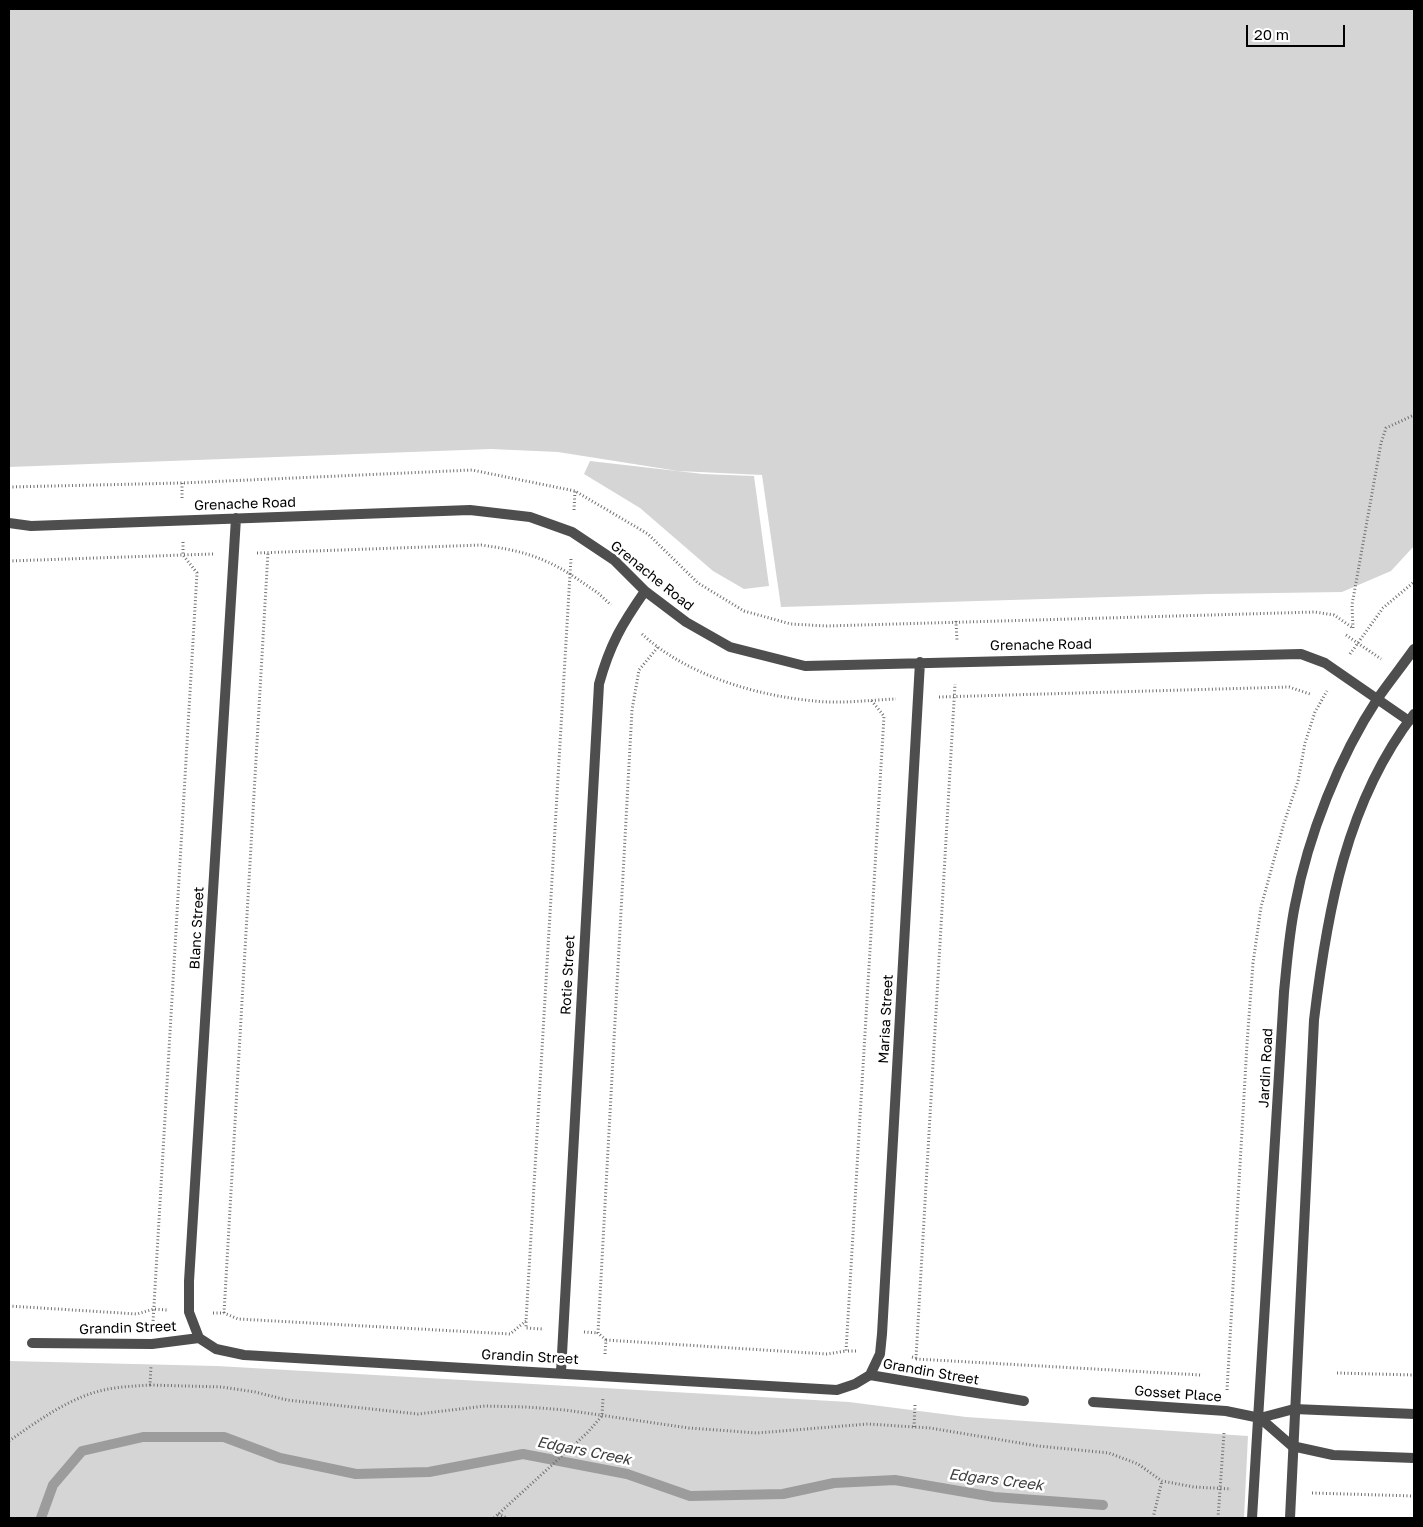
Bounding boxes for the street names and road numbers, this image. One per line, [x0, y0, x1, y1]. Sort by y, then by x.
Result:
street label: Grenache Road [194, 494, 296, 514]
street label: Grenache Road [607, 537, 697, 615]
street label: Grenache Road [990, 636, 1092, 654]
street label: Blanc Street [186, 886, 208, 970]
street label: Rotie Street [558, 935, 578, 1015]
street label: Marisa Street [875, 974, 897, 1064]
street label: Jardin Road [1256, 1028, 1276, 1108]
street label: Grandin Street [79, 1318, 177, 1338]
street label: Grandin Street [481, 1346, 579, 1368]
street label: Grandin Street [881, 1355, 981, 1389]
street label: Gosset Place [1134, 1383, 1222, 1405]

